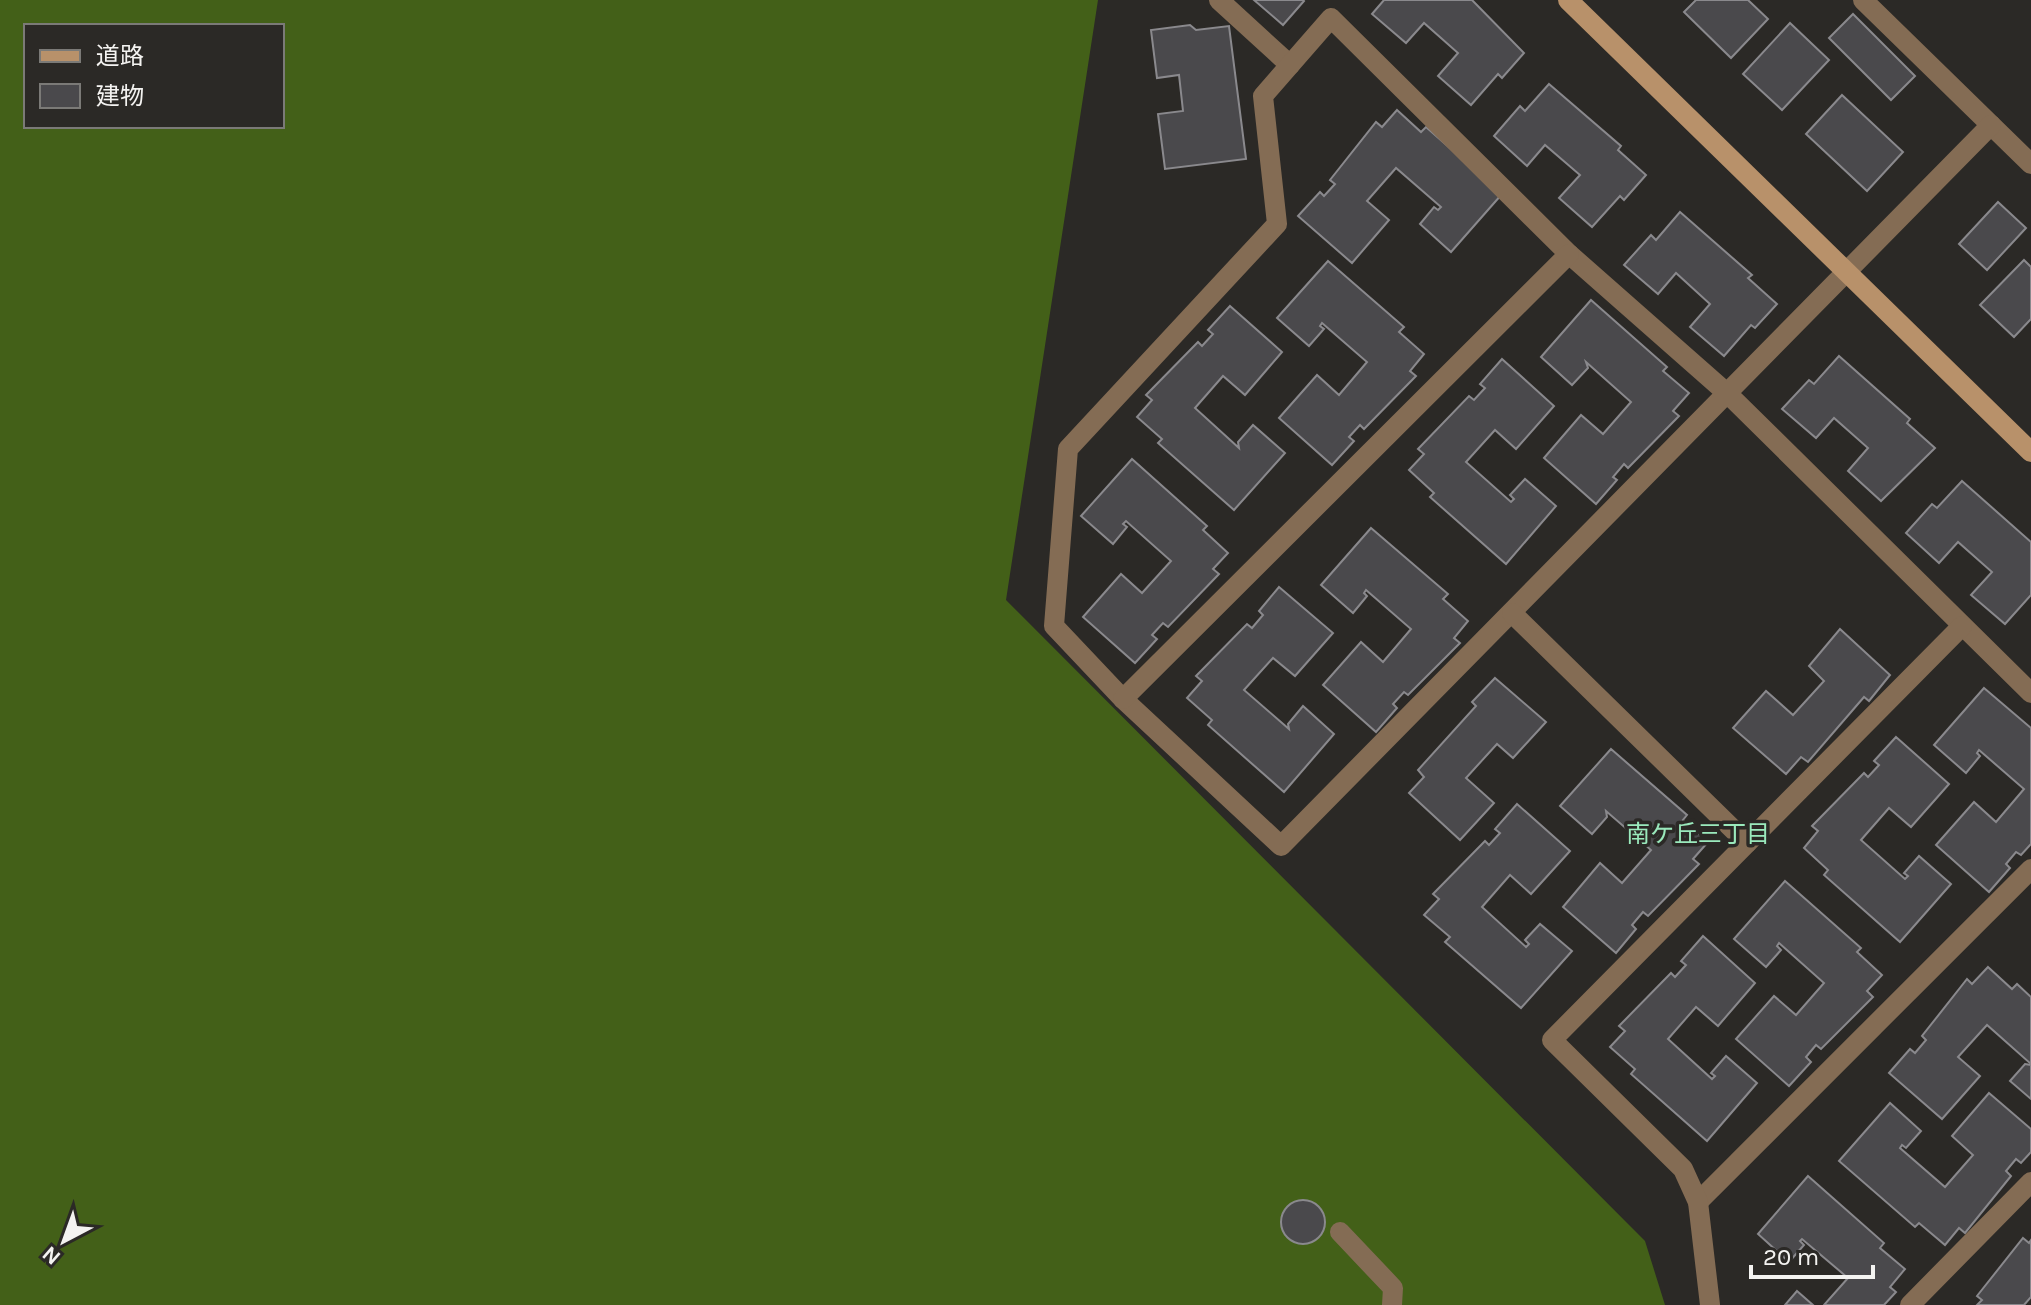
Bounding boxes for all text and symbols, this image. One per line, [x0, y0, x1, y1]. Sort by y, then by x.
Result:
legend [24, 24, 284, 128]
text: 道路 [96, 42, 144, 70]
text: 建物 [96, 82, 144, 110]
district label: 南ケ丘三丁目 [1626, 820, 1770, 848]
north arrow [24, 1201, 104, 1281]
scale bar [1751, 1229, 1873, 1279]
text: N [37, 1240, 66, 1270]
text: 20 m [1763, 1243, 1819, 1271]

